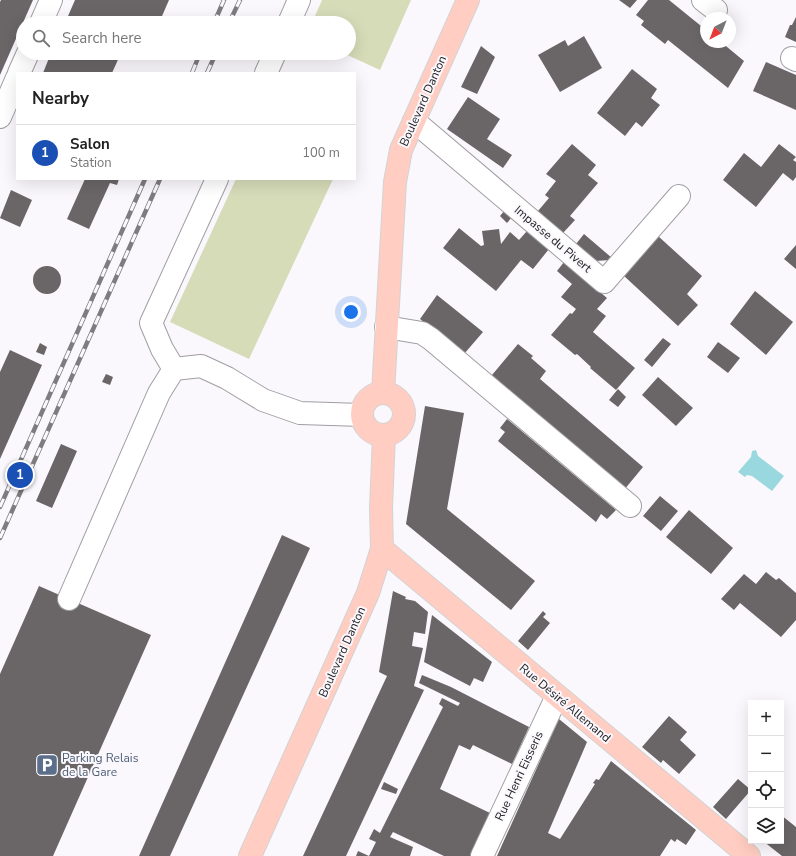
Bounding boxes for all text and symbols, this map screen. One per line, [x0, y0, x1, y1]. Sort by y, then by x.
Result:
north arrow [700, 12, 736, 48]
search box [16, 16, 356, 60]
icon: search [30, 27, 52, 49]
text: Search here [62, 28, 142, 48]
street label: Boulevard Danton [396, 53, 450, 149]
text: Nearby [32, 87, 89, 110]
text: Salon [70, 134, 110, 154]
text: 1 [41, 144, 49, 162]
text: 100 m [302, 144, 340, 162]
text: Station [70, 154, 112, 172]
street label: Impasse du Pivert [511, 202, 596, 277]
your location [341, 302, 361, 322]
pin: 1 [7, 460, 33, 490]
street label: Boulevard Danton [315, 604, 369, 700]
street label: Rue Désiré Allemand [516, 660, 614, 746]
map controls [748, 700, 784, 844]
button: + [748, 700, 784, 736]
street label: Rue Henri Eisseris [491, 728, 547, 823]
button: − [748, 736, 784, 772]
place label: Parking Relais de la Gare [62, 750, 139, 780]
parking icon: Parking Relais de la Gare [34, 752, 60, 778]
button: locate [748, 772, 784, 808]
button: layers [748, 808, 784, 844]

